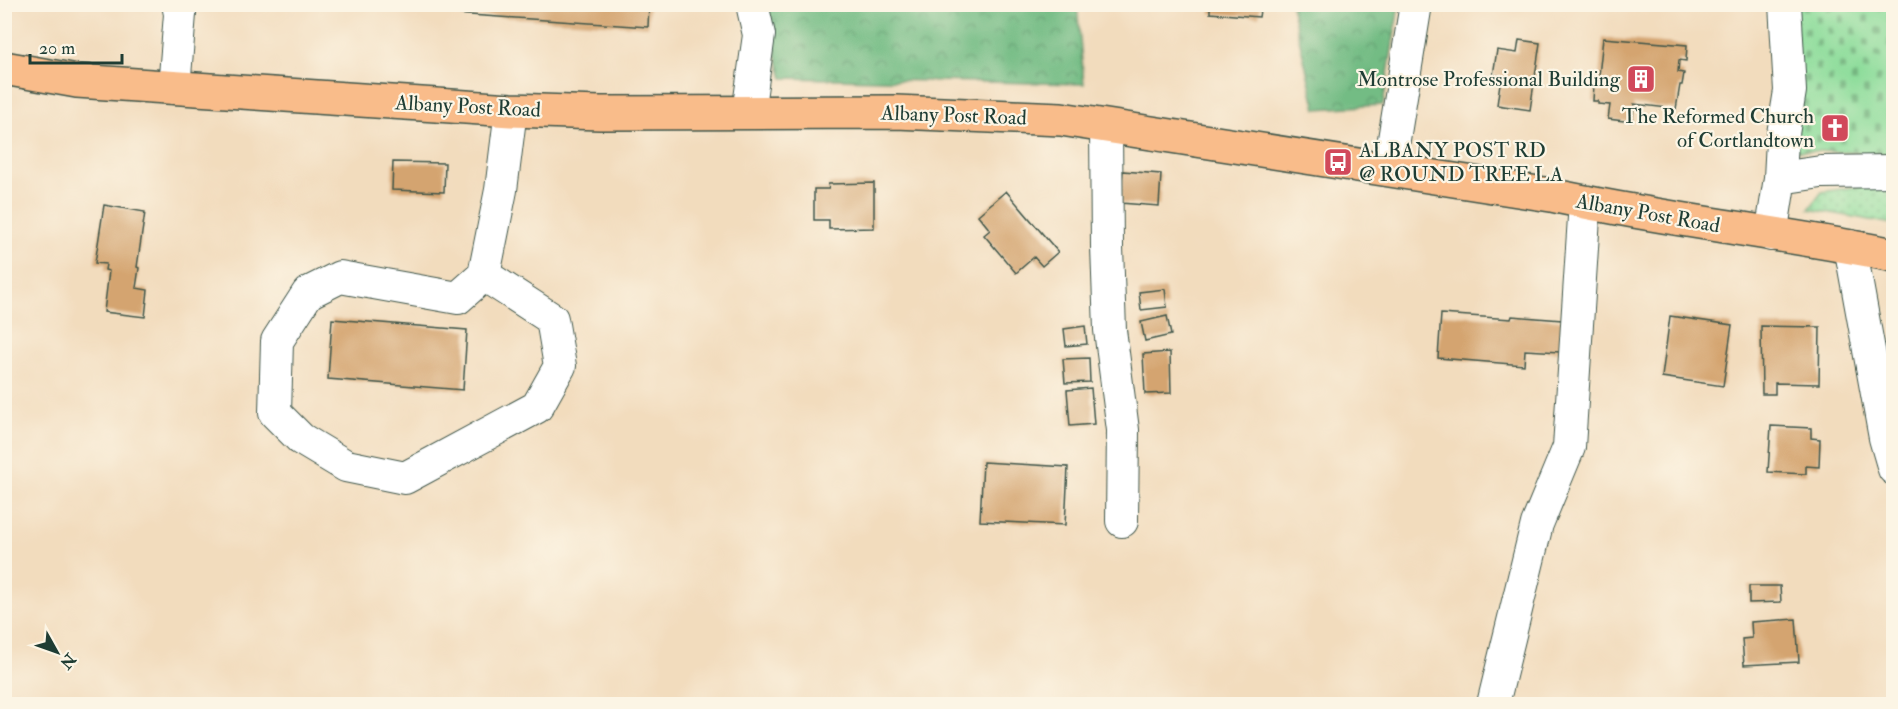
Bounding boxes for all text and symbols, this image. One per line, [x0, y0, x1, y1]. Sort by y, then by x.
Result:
scale bar [30, 27, 122, 65]
text: 20 m [39, 37, 75, 60]
building icon: Montrose Professional Building [1625, 63, 1657, 95]
place label: Montrose Professional Building [1357, 66, 1621, 93]
street label: Albany Post Road [393, 89, 542, 124]
street label: Albany Post Road [880, 99, 1028, 132]
place label: The Reformed Church of Cortlandtown [1622, 103, 1814, 154]
church icon: The Reformed Church of Cortlandtown [1819, 112, 1851, 144]
place label: ALBANY POST RD @ ROUND TREE LA [1358, 137, 1563, 188]
bus stop icon: ALBANY POST RD @ ROUND TREE LA [1322, 146, 1354, 178]
street label: Albany Post Road [1573, 187, 1723, 240]
north arrow [27, 622, 87, 682]
text: N [55, 648, 81, 673]

